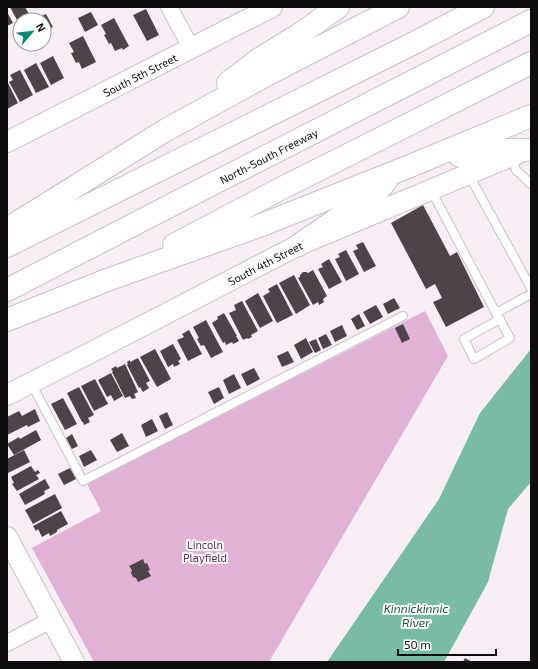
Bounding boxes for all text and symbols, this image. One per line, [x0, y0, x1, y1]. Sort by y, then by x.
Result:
north arrow [12, 12, 52, 52]
text: N [34, 21, 49, 34]
street label: South 5th Street [101, 50, 179, 99]
street label: North-South Freeway [217, 125, 320, 186]
street label: South 4th Street [225, 238, 304, 287]
park label: Lincoln Playfield [183, 538, 227, 564]
water label: Kinnickinnic River [384, 601, 448, 629]
scale bar [398, 631, 496, 657]
text: 50 m [404, 637, 431, 651]

